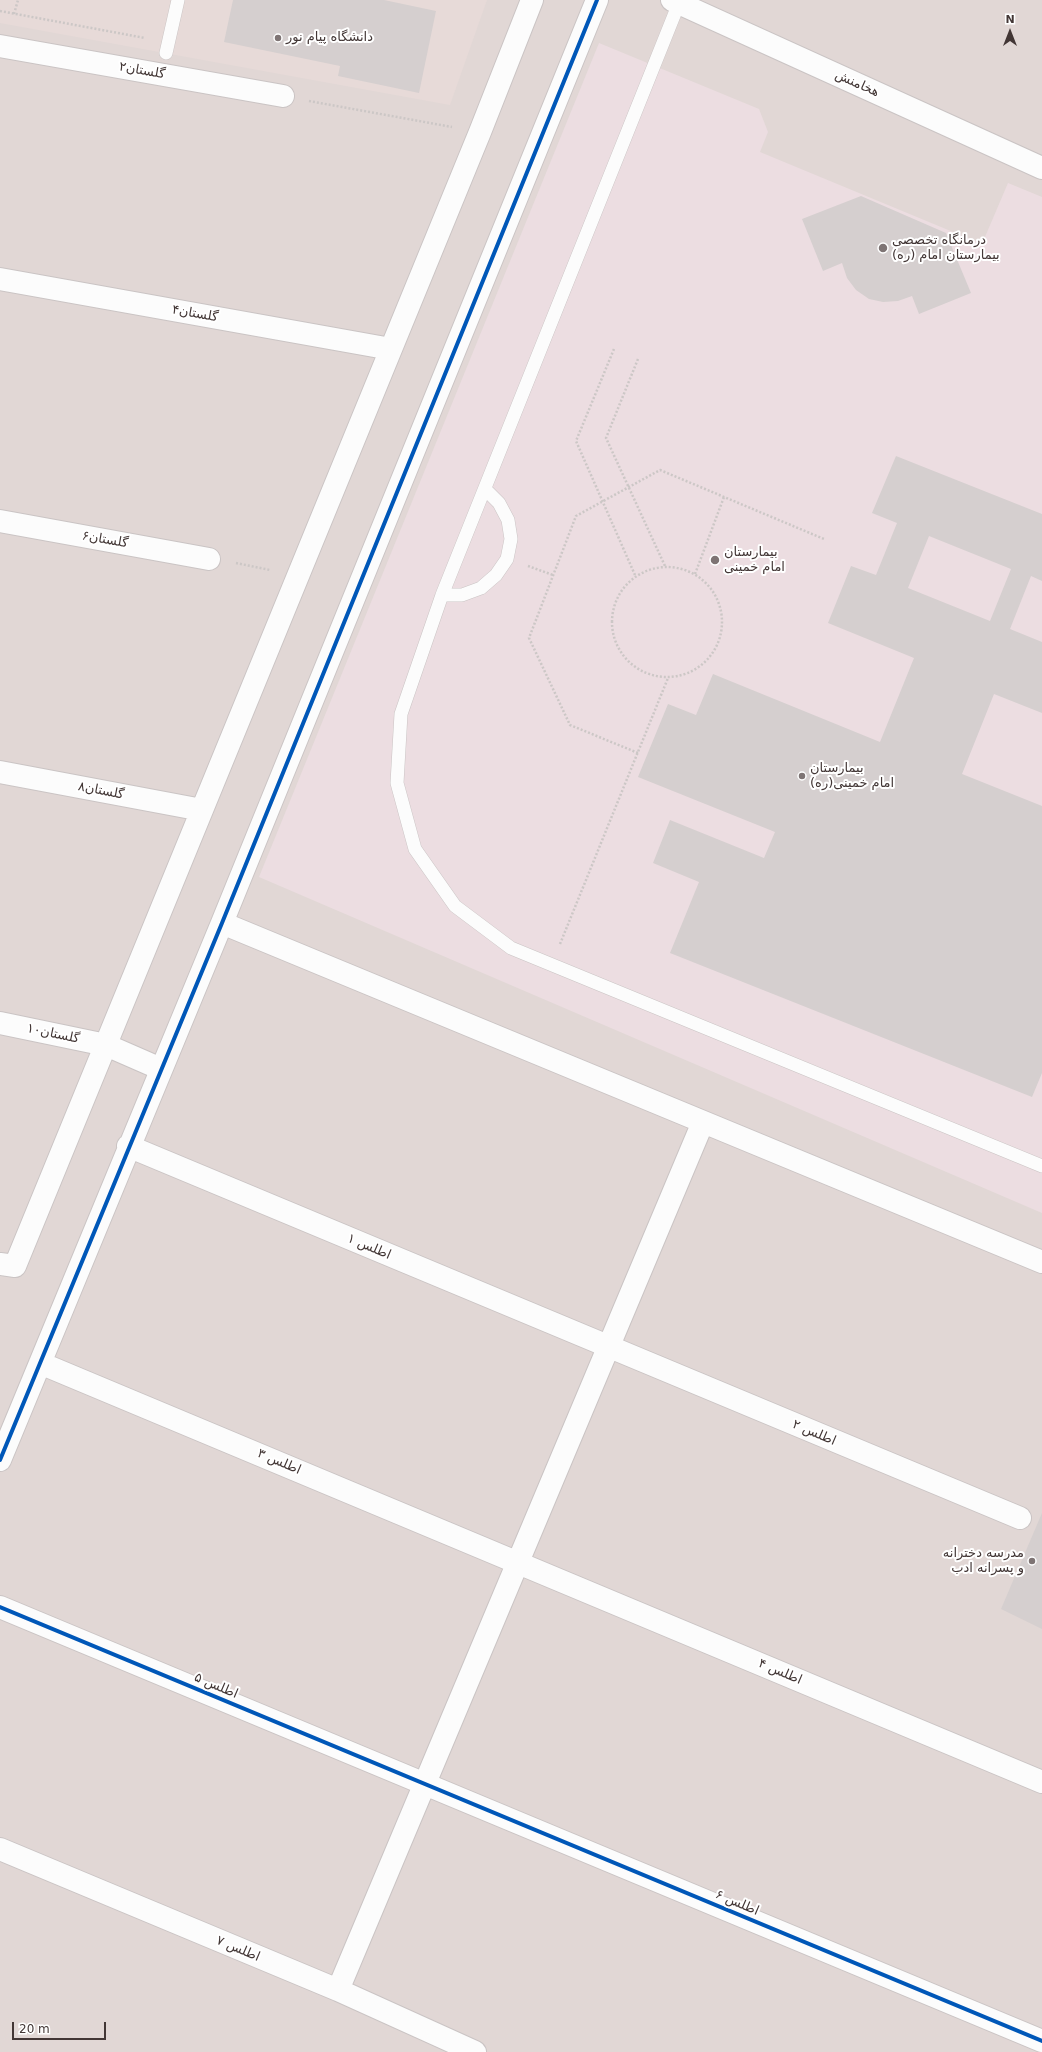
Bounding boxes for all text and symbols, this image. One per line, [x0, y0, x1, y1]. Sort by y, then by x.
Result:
north arrow [990, 12, 1030, 52]
text: N [1005, 13, 1015, 26]
place label: دانشگاه پیام نور [286, 30, 373, 46]
marker: دانشگاه پیام نور [273, 33, 283, 43]
street label: گلستان۲ [118, 59, 166, 83]
street label: هخامنش [833, 67, 881, 101]
place label: درمانگاه تخصصی بیمارستان امام (ره) [892, 233, 1000, 264]
marker: درمانگاه تخصصی بیمارستان امام (ره) [877, 242, 889, 254]
street label: گلستان۴ [171, 302, 219, 326]
street label: گلستان۶ [81, 528, 129, 552]
place label: بیمارستان امام خمینی [724, 545, 785, 576]
marker: بیمارستان امام خمینی [709, 554, 721, 566]
place label: بیمارستان امام خمینی(ره) [810, 761, 894, 792]
marker: بیمارستان امام خمینی(ره) [797, 771, 807, 781]
street label: گلستان۸ [77, 779, 125, 803]
street label: گلستان۱۰ [25, 1021, 81, 1047]
street label: اطلس ۱ [345, 1231, 393, 1263]
street label: اطلس ۲ [790, 1417, 838, 1449]
street label: اطلس ۳ [255, 1446, 303, 1478]
place label: مدرسه دخترانه و پسرانه ادب [943, 1546, 1024, 1577]
marker: مدرسه دخترانه و پسرانه ادب [1027, 1556, 1037, 1566]
street label: اطلس ۴ [756, 1656, 804, 1688]
street label: اطلس ۵ [192, 1670, 240, 1702]
street label: اطلس ۶ [713, 1887, 761, 1919]
street label: اطلس ۷ [214, 1933, 262, 1965]
scale bar [14, 2014, 108, 2040]
text: 20 m [19, 2022, 50, 2036]

